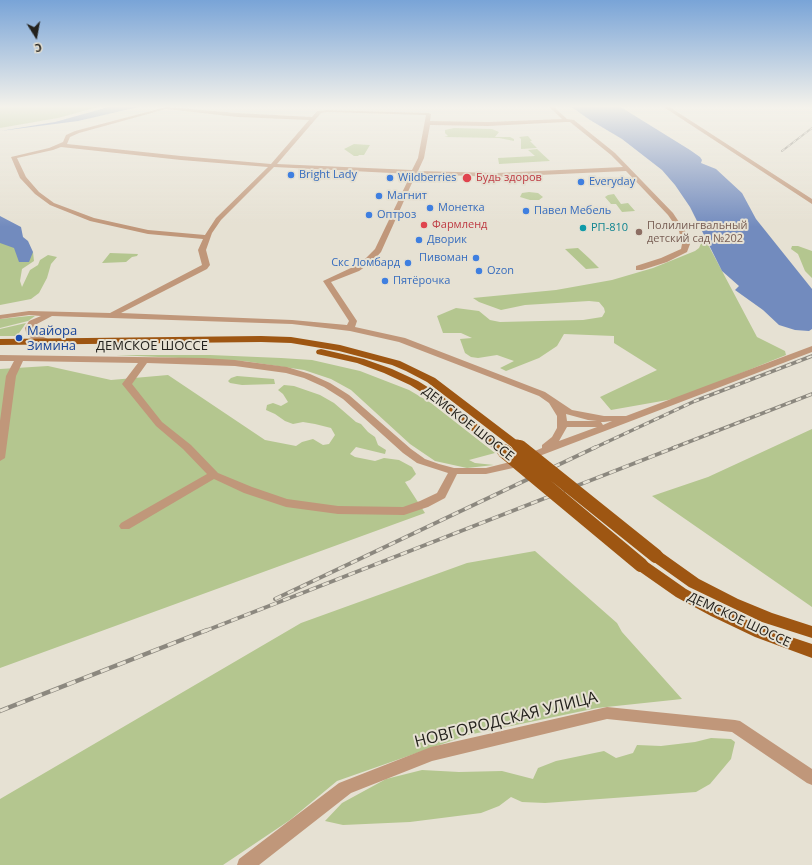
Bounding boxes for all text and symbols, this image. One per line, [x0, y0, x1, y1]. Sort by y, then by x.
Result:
north arrow [16, 16, 56, 56]
text: С [34, 40, 43, 56]
place label: Bright Lady [299, 168, 357, 182]
marker: Bright Lady [286, 170, 296, 180]
place label: Wildberries [398, 171, 457, 185]
place label: Будь здоров [476, 171, 542, 185]
marker: Будь здоров [461, 172, 473, 184]
marker: Wildberries [385, 173, 395, 183]
place label: Everyday [589, 175, 635, 189]
marker: Everyday [576, 177, 586, 187]
place label: Магнит [387, 189, 427, 203]
marker: Магнит [374, 191, 384, 201]
place label: Монетка [438, 201, 485, 215]
marker: Монетка [425, 203, 435, 213]
place label: Павел Мебель [534, 204, 611, 218]
marker: Павел Мебель [521, 206, 531, 216]
place label: Оптроз [377, 208, 416, 222]
marker: Оптроз [364, 210, 374, 220]
place label: Фармленд [432, 218, 487, 232]
place label: Полилингвальный детский сад №202 [647, 219, 748, 245]
marker: Фармленд [419, 220, 429, 230]
place label: РП-810 [591, 221, 628, 235]
marker: РП-810 [578, 223, 588, 233]
marker: Полилингвальный детский сад №202 [634, 227, 644, 237]
place label: Дворик [427, 233, 467, 247]
marker: Дворик [414, 235, 424, 245]
place label: Пивоман [419, 251, 468, 265]
marker: Пивоман [471, 253, 481, 263]
place label: Скс Ломбард [331, 256, 400, 270]
marker: Скс Ломбард [403, 258, 413, 268]
place label: Ozon [487, 264, 514, 278]
marker: Ozon [474, 266, 484, 276]
place label: Пятёрочка [393, 274, 450, 288]
marker: Пятёрочка [380, 276, 390, 286]
place label: Майора Зимина [27, 323, 77, 354]
marker: Майора Зимина [14, 333, 24, 343]
street label: ДЕМСКОЕ ШОССЕ [96, 338, 208, 354]
street label: ДЕМСКОЕ ШОССЕ [419, 383, 517, 465]
street label: ДЕМСКОЕ ШОССЕ [685, 589, 793, 651]
street label: НОВГОРОДСКАЯ УЛИЦА [413, 688, 599, 752]

